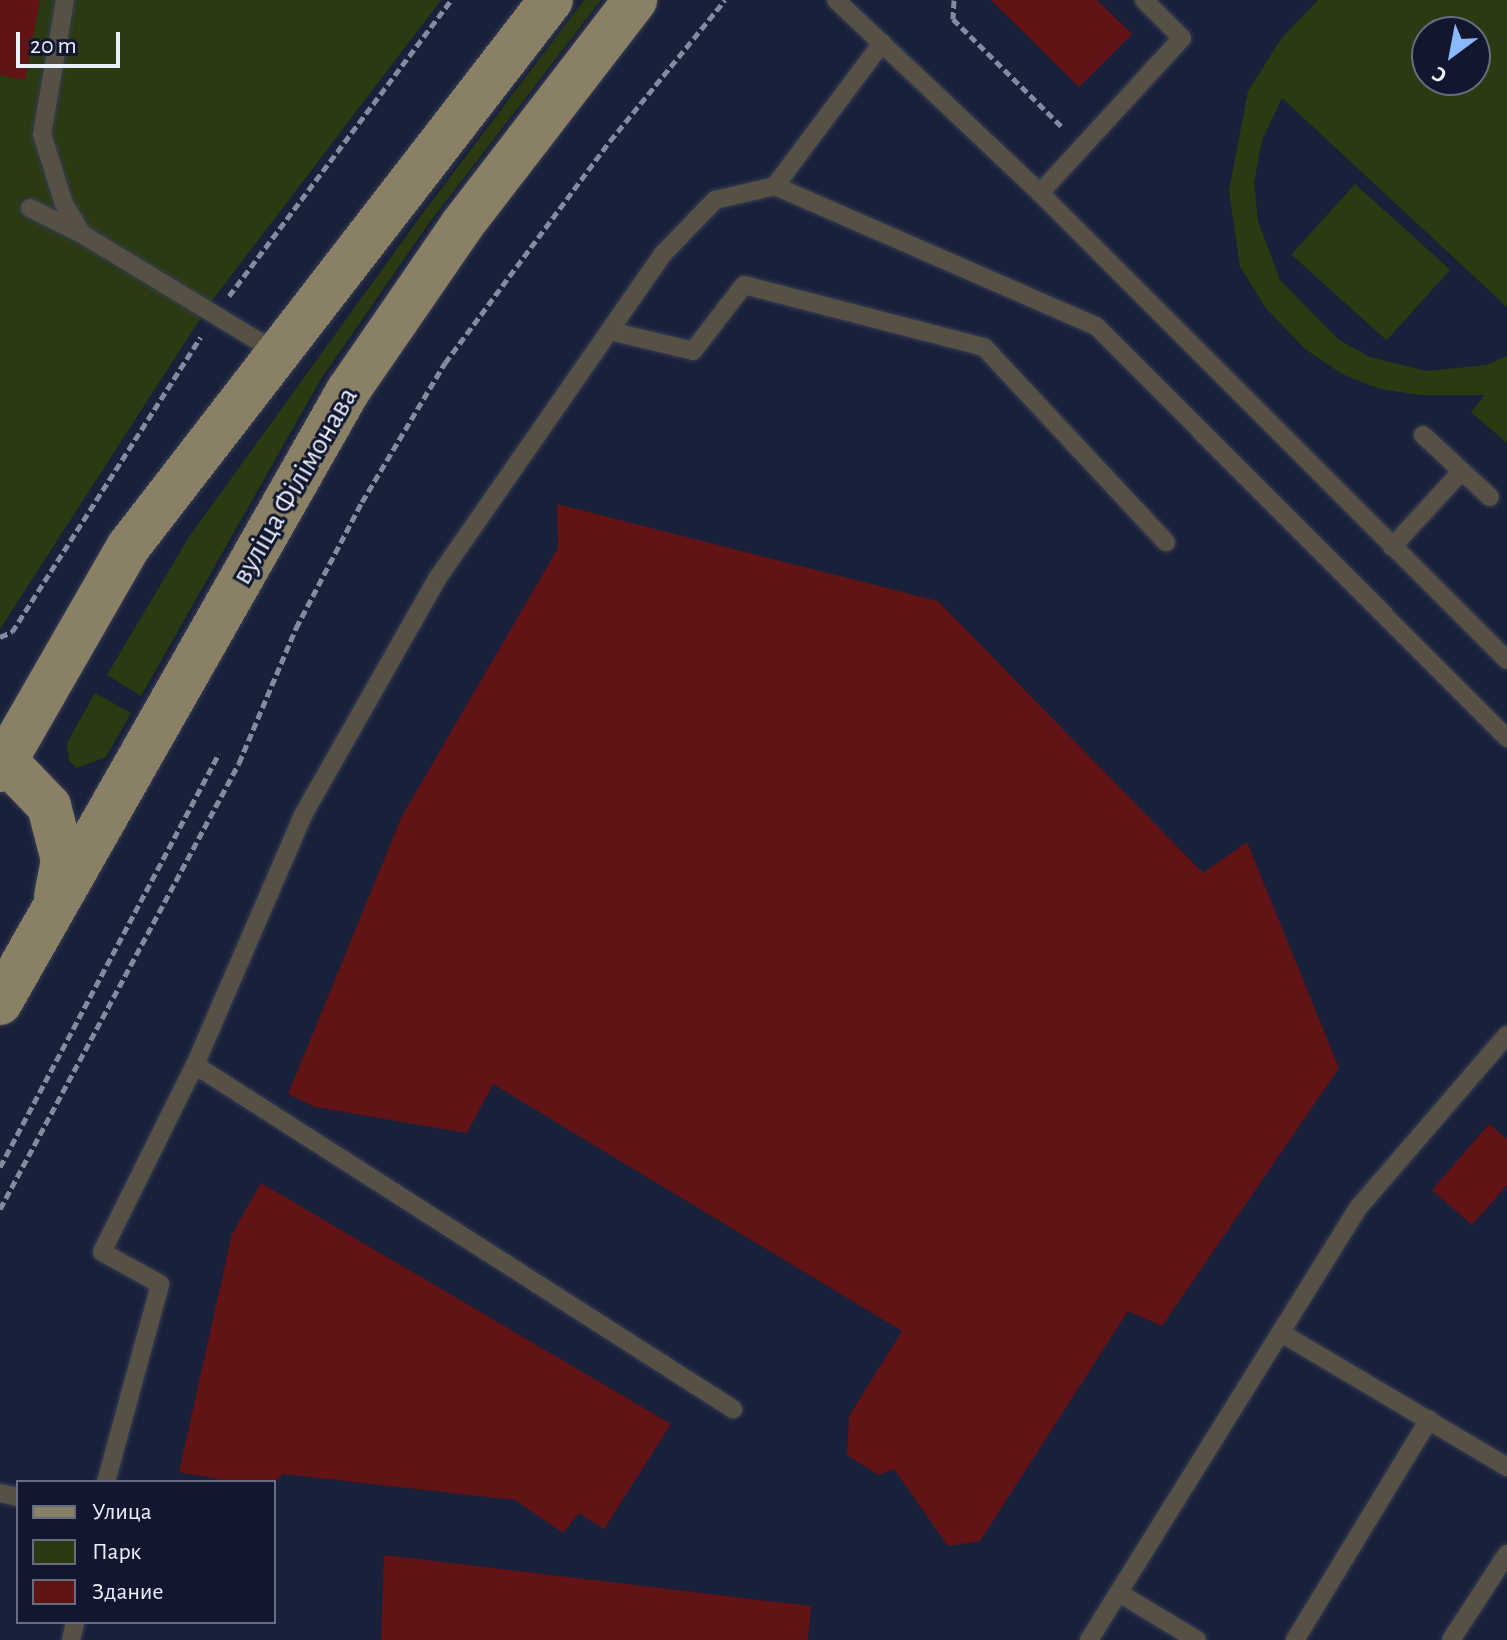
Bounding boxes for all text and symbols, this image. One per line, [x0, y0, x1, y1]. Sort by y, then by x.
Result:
scale bar [20, 16, 124, 66]
north arrow [1411, 16, 1491, 96]
text: 20 m [30, 34, 77, 58]
text: С [1428, 62, 1450, 87]
street label: вуліца Філімонава [224, 381, 366, 591]
legend [16, 1480, 276, 1624]
text: Улица [92, 1500, 152, 1524]
text: Парк [92, 1540, 141, 1564]
text: Здание [92, 1580, 163, 1604]

